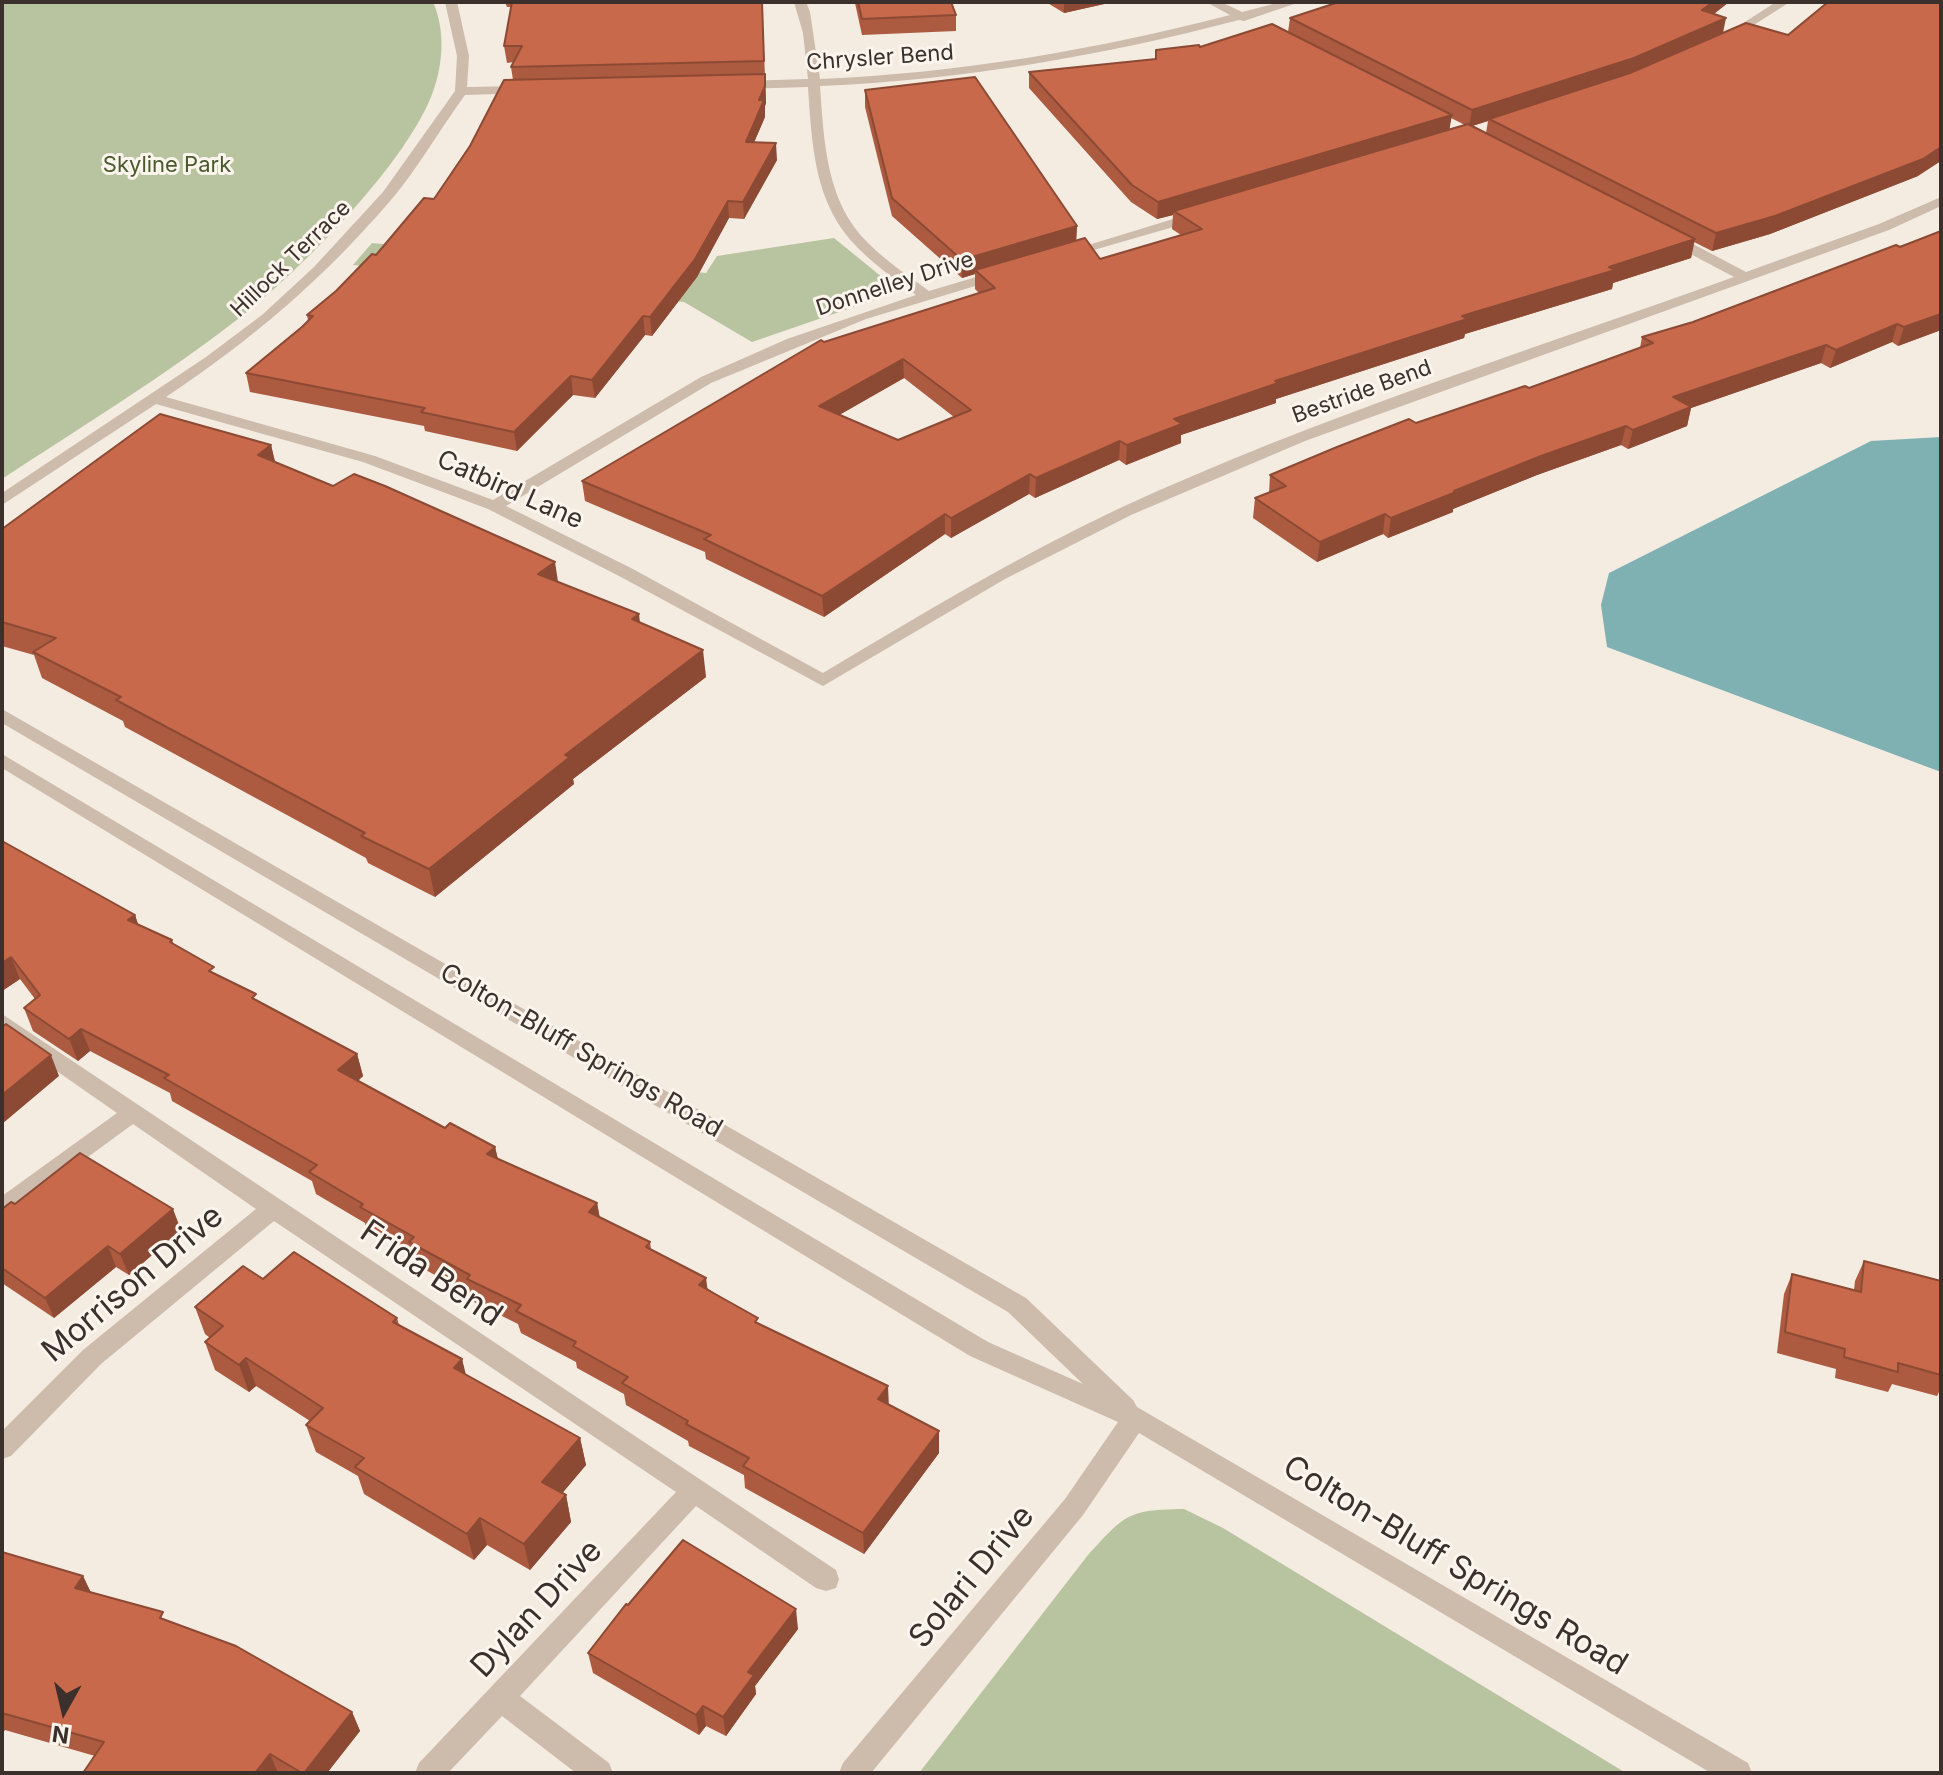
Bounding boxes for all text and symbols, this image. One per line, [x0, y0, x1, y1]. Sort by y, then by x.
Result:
street label: Chrysler Bend [805, 40, 955, 76]
park label: Skyline Park [103, 152, 231, 178]
street label: Hillock Terrace [226, 195, 356, 323]
street label: Donnelley Drive [813, 246, 977, 322]
street label: Bestride Bend [1289, 355, 1435, 429]
street label: Catbird Lane [432, 444, 588, 536]
street label: Colton-Bluff Springs Road [434, 957, 728, 1145]
street label: Morrison Drive [35, 1197, 231, 1371]
street label: Frida Bend [353, 1213, 509, 1335]
street label: Colton-Bluff Springs Road [1276, 1448, 1634, 1684]
street label: Solari Drive [901, 1498, 1043, 1656]
street label: Dylan Drive [464, 1532, 610, 1686]
north arrow [24, 1671, 104, 1751]
text: N [51, 1721, 71, 1749]

